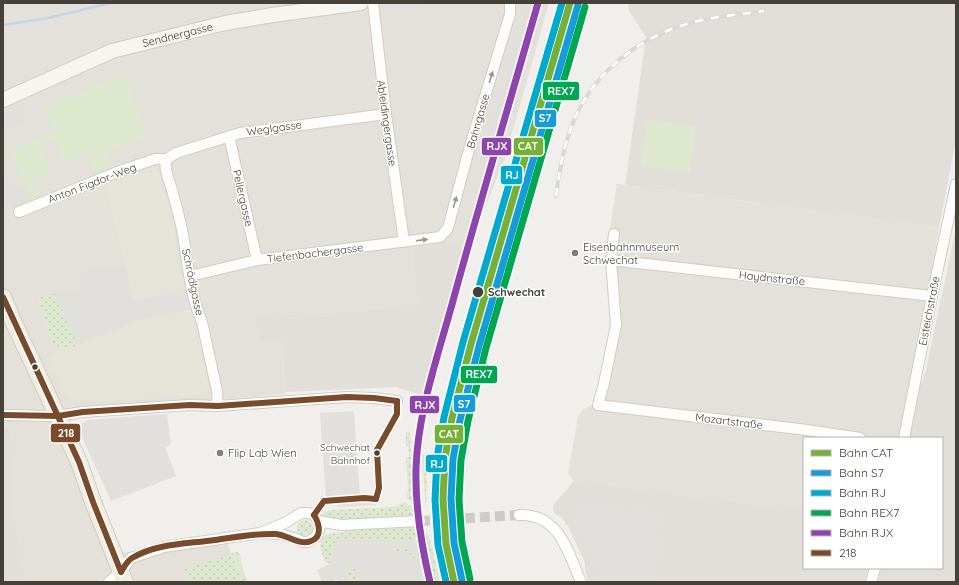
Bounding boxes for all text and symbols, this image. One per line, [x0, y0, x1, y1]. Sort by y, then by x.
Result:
street label: Sendnergasse [141, 19, 214, 50]
one-way arrow [488, 71, 494, 83]
street label: Ableidingergasse [374, 79, 400, 167]
line badge: REX7 [542, 81, 580, 101]
text: REX7 [547, 84, 575, 98]
street label: Bahngasse [463, 92, 493, 150]
line badge: S7 [534, 109, 557, 128]
text: S7 [539, 111, 551, 125]
street label: Weglgasse [245, 117, 303, 139]
line badge: RJX [481, 137, 512, 156]
line badge: CAT [513, 137, 544, 156]
text: RJX [487, 139, 507, 153]
text: CAT [518, 139, 538, 153]
street label: Anton Figdor-Weg [46, 160, 138, 206]
line badge: RJ [500, 165, 523, 185]
street label: Pellergasse [230, 168, 256, 228]
text: RJ [505, 168, 519, 182]
one-way arrow [452, 195, 458, 207]
one-way arrow [416, 236, 428, 243]
street label: Tiefenbachergasse [266, 240, 364, 266]
place label: Eisenbahnmuseum Schwechat [583, 240, 679, 267]
street label: Schrödlgasse [179, 247, 207, 317]
marker: Eisenbahnmuseum Schwechat [570, 248, 580, 258]
street label: Haydnstraße [738, 268, 806, 288]
street label: Eisteichstraße [915, 275, 943, 347]
marker: Schwechat [471, 285, 485, 299]
place label: Schwechat [488, 285, 545, 299]
unlabelled marker [30, 362, 40, 372]
line badge: REX7 [460, 365, 498, 384]
text: REX7 [465, 367, 493, 381]
line badge: S7 [453, 394, 476, 413]
line badge: RJX [409, 395, 440, 414]
text: S7 [458, 397, 470, 411]
text: RJX [415, 398, 435, 412]
street label: Mozartstraße [694, 410, 764, 432]
line badge: 218 [50, 423, 81, 443]
line badge: CAT [434, 424, 464, 444]
text: 218 [58, 426, 74, 440]
text: CAT [439, 427, 459, 441]
legend [803, 437, 943, 569]
place label: Schwechat Bahnhof [320, 441, 371, 467]
text: Bahn CAT [839, 445, 893, 460]
place label: Flip Lab Wien [228, 446, 297, 460]
marker: Flip Lab Wien [215, 448, 225, 458]
marker: Schwechat Bahnhof [372, 448, 382, 458]
line badge: RJ [425, 454, 448, 473]
text: RJ [430, 457, 444, 471]
text: Bahn S7 [839, 465, 884, 480]
text: Bahn RJ [839, 485, 886, 500]
text: Bahn REX7 [839, 505, 899, 520]
text: Bahn RJX [839, 525, 893, 540]
text: 218 [839, 545, 857, 560]

